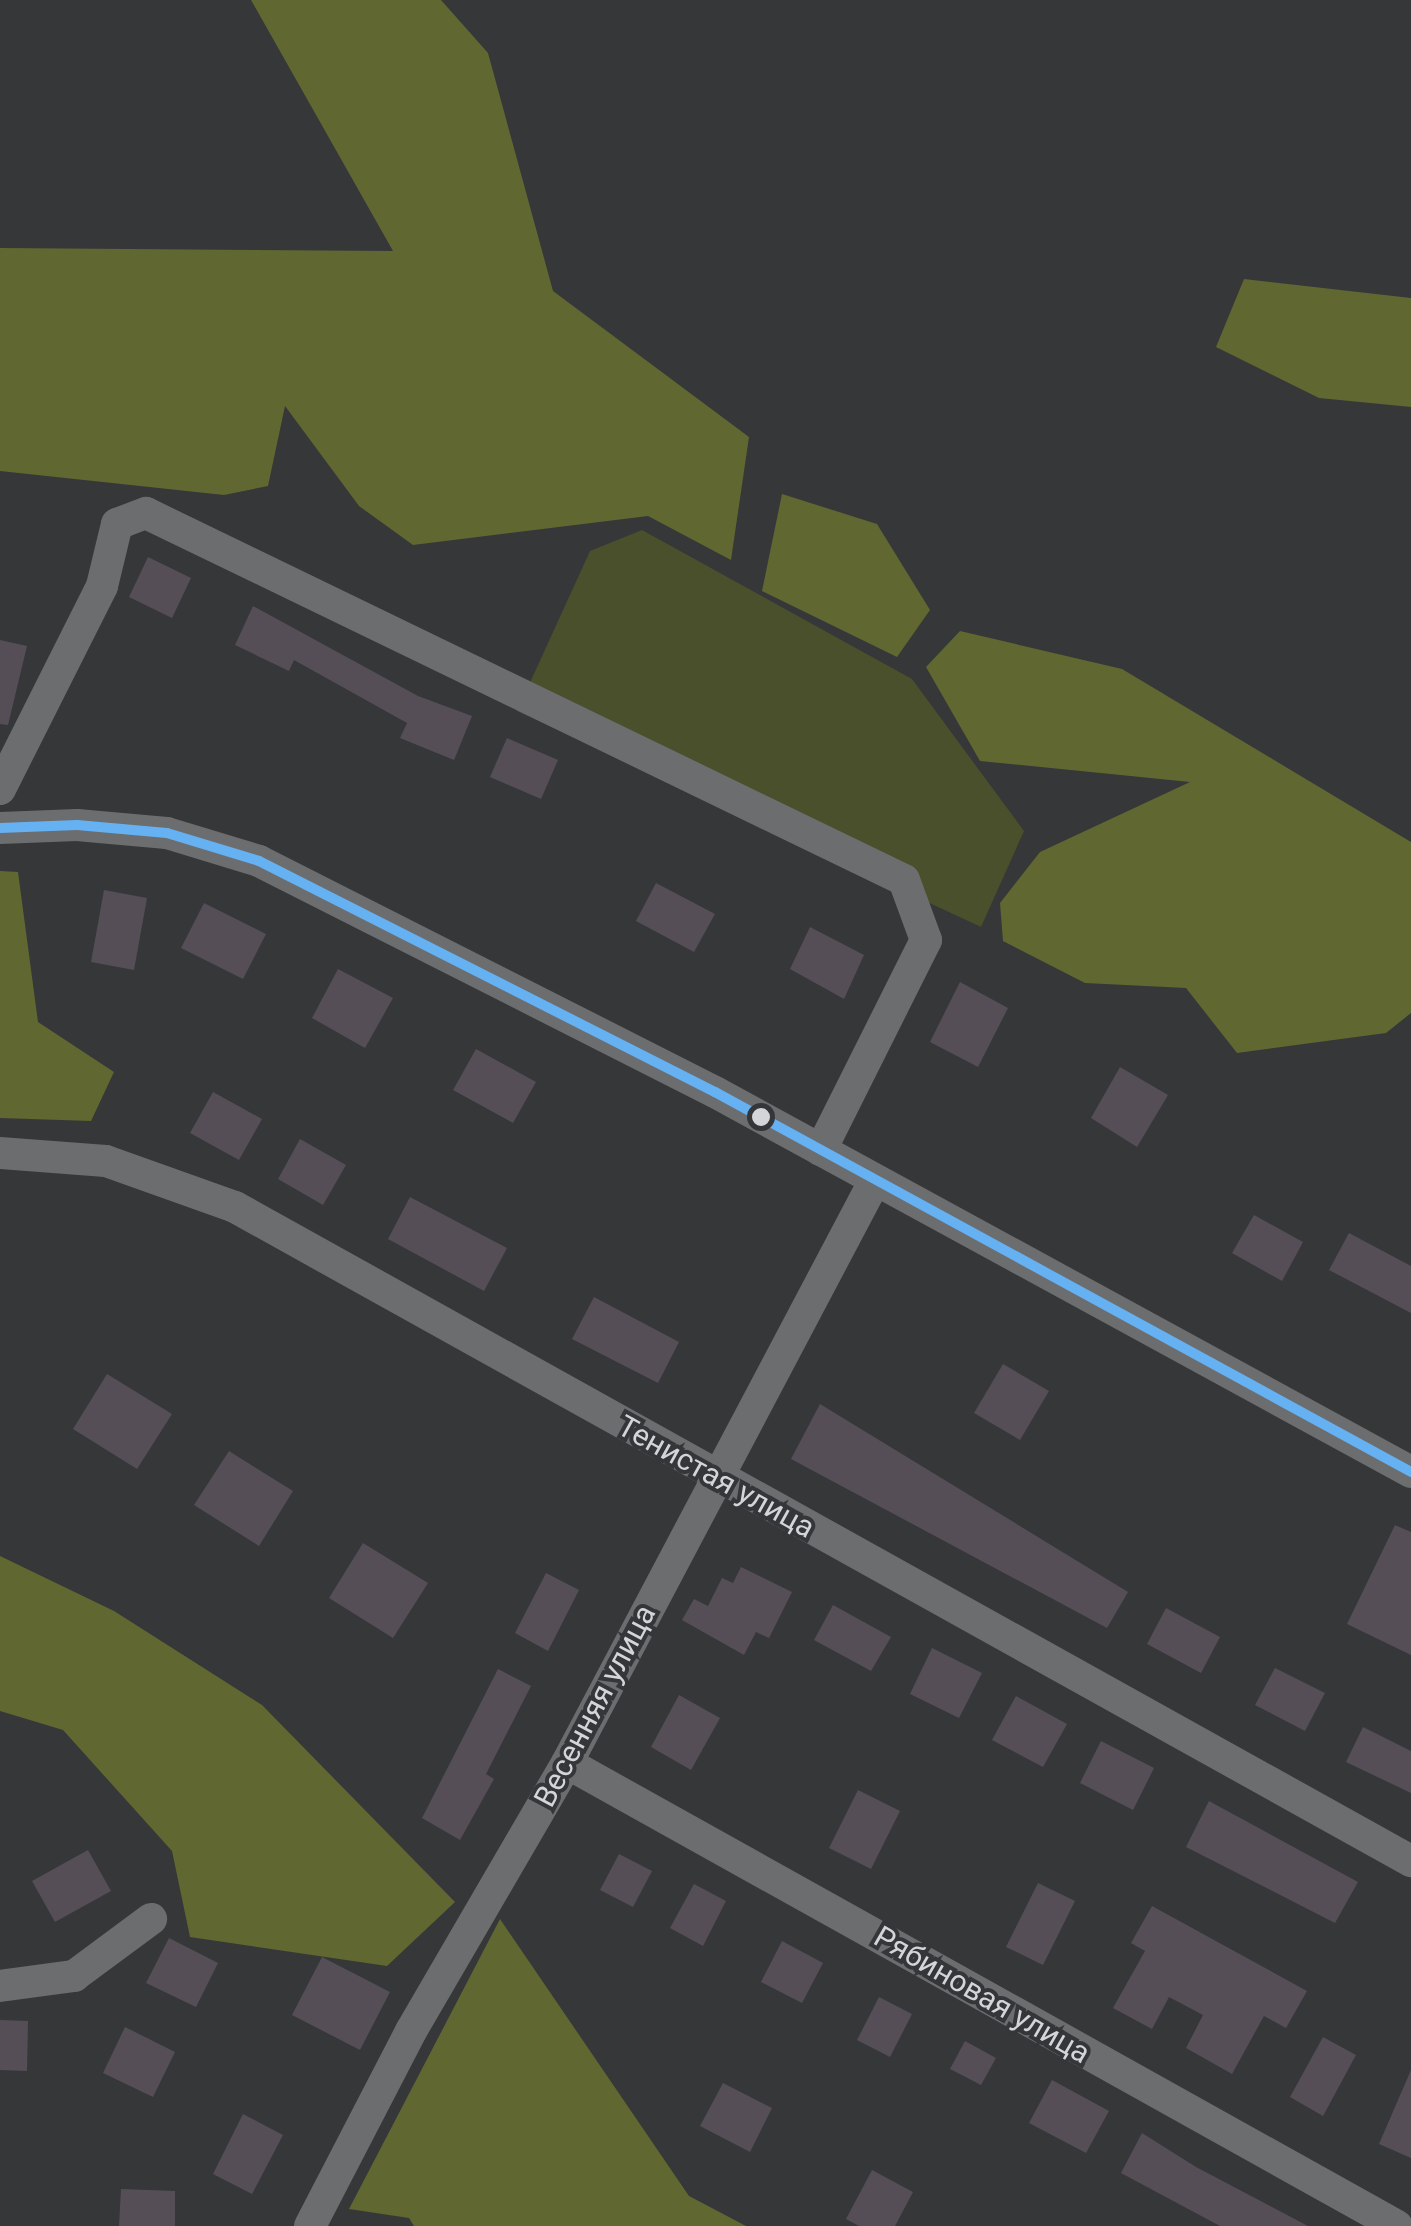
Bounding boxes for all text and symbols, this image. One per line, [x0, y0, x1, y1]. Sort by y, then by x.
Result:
unlabelled marker [751, 1107, 771, 1127]
street label: Тенистая улица [611, 1408, 821, 1546]
street label: Весенняя улица [527, 1599, 663, 1813]
street label: Рябиновая улица [868, 1919, 1096, 2071]

